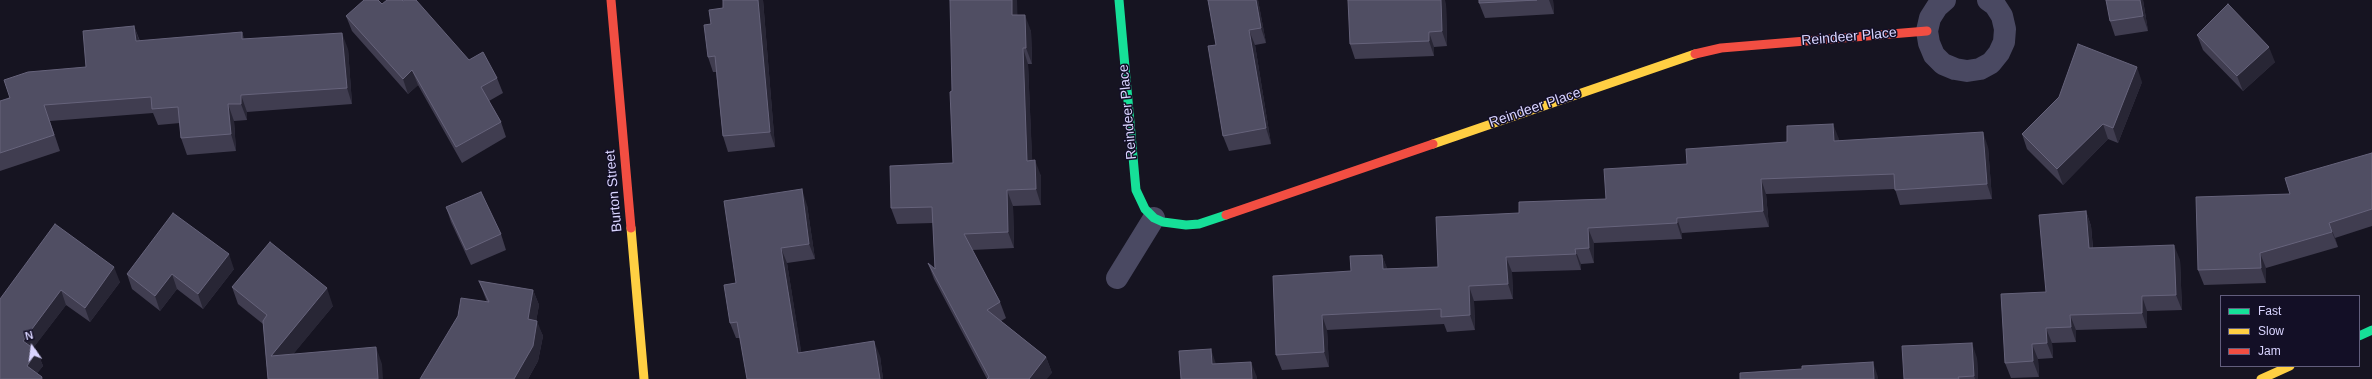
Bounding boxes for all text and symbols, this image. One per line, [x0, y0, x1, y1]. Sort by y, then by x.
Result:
street label: Reindeer Place [1801, 24, 1897, 50]
street label: Reindeer Place [1115, 64, 1141, 160]
street label: Reindeer Place [1487, 84, 1583, 132]
street label: Burton Street [602, 149, 626, 233]
legend [2220, 295, 2360, 367]
text: Fast [2258, 304, 2281, 318]
text: Slow [2258, 324, 2284, 338]
north arrow [12, 327, 52, 367]
text: N [24, 329, 34, 342]
text: Jam [2258, 344, 2281, 358]

